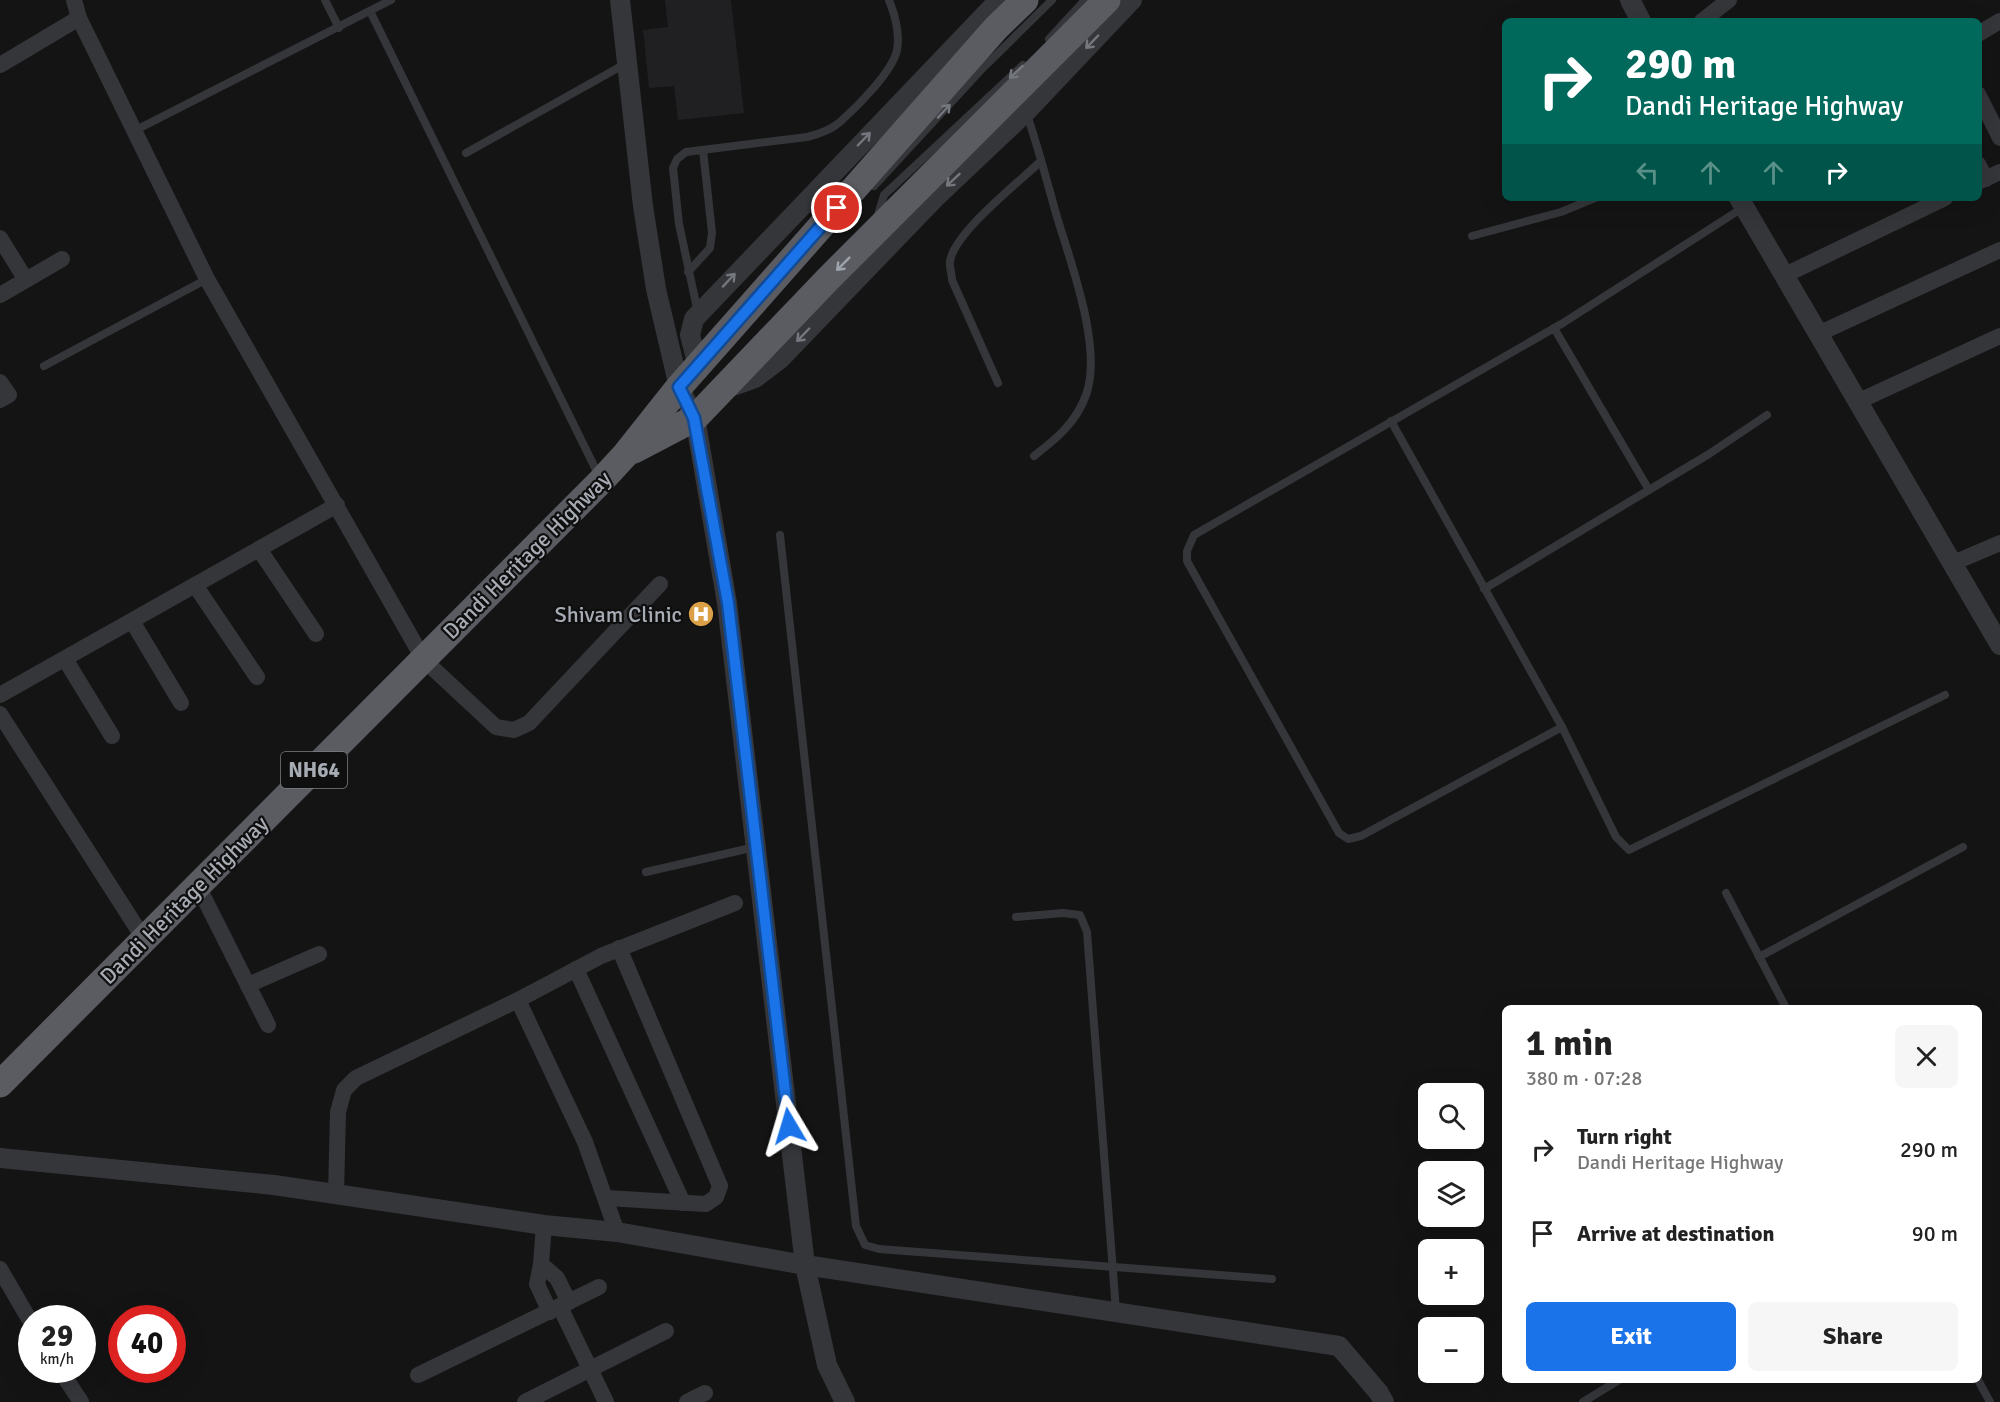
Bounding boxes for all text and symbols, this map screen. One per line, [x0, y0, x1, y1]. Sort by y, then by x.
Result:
one-way arrow [1084, 35, 1099, 50]
text: 290 m [1625, 39, 1736, 90]
icon: right [1526, 42, 1604, 120]
one-way arrow [1008, 65, 1023, 79]
text: Dandi Heritage Highway [1625, 90, 1903, 123]
one-way arrow [937, 103, 951, 118]
one-way arrow [856, 132, 870, 147]
icon: left [1631, 156, 1664, 189]
icon: ahead [1694, 156, 1727, 189]
icon: ahead [1757, 156, 1790, 189]
icon: right [1820, 156, 1853, 189]
one-way arrow [946, 173, 961, 187]
pin [811, 182, 862, 233]
icon: arrive [820, 191, 853, 224]
one-way arrow [835, 257, 850, 271]
one-way arrow [721, 272, 736, 287]
one-way arrow [796, 328, 811, 343]
street label: Dandi Heritage Highway [437, 465, 617, 645]
hospital icon: Shivam Clinic [686, 599, 716, 629]
place label: Shivam Clinic [555, 601, 682, 628]
road number: NH64 [281, 752, 347, 788]
street label: Dandi Heritage Highway [94, 810, 274, 990]
text: 1 min [1526, 1021, 1613, 1066]
button: close [1895, 1025, 1958, 1088]
text: 380 m · 07:28 [1526, 1066, 1642, 1091]
map controls [1418, 1083, 1484, 1383]
button: search [1418, 1083, 1484, 1149]
position arrow [757, 1094, 821, 1158]
text: Turn right [1577, 1123, 1672, 1150]
icon: right [1526, 1133, 1559, 1166]
text: 290 m [1900, 1136, 1958, 1163]
text: Dandi Heritage Highway [1577, 1150, 1783, 1175]
button: layers [1418, 1161, 1484, 1227]
icon: arrive [1526, 1217, 1559, 1250]
text: Arrive at destination [1577, 1220, 1774, 1247]
text: 90 m [1912, 1220, 1958, 1247]
button: + [1418, 1239, 1484, 1305]
button: Exit [1526, 1302, 1736, 1371]
button: Share [1748, 1302, 1958, 1371]
speed limit sign: 40 [108, 1305, 186, 1383]
button: − [1418, 1317, 1484, 1383]
text: 29 [41, 1318, 73, 1355]
text: km/h [40, 1350, 74, 1368]

